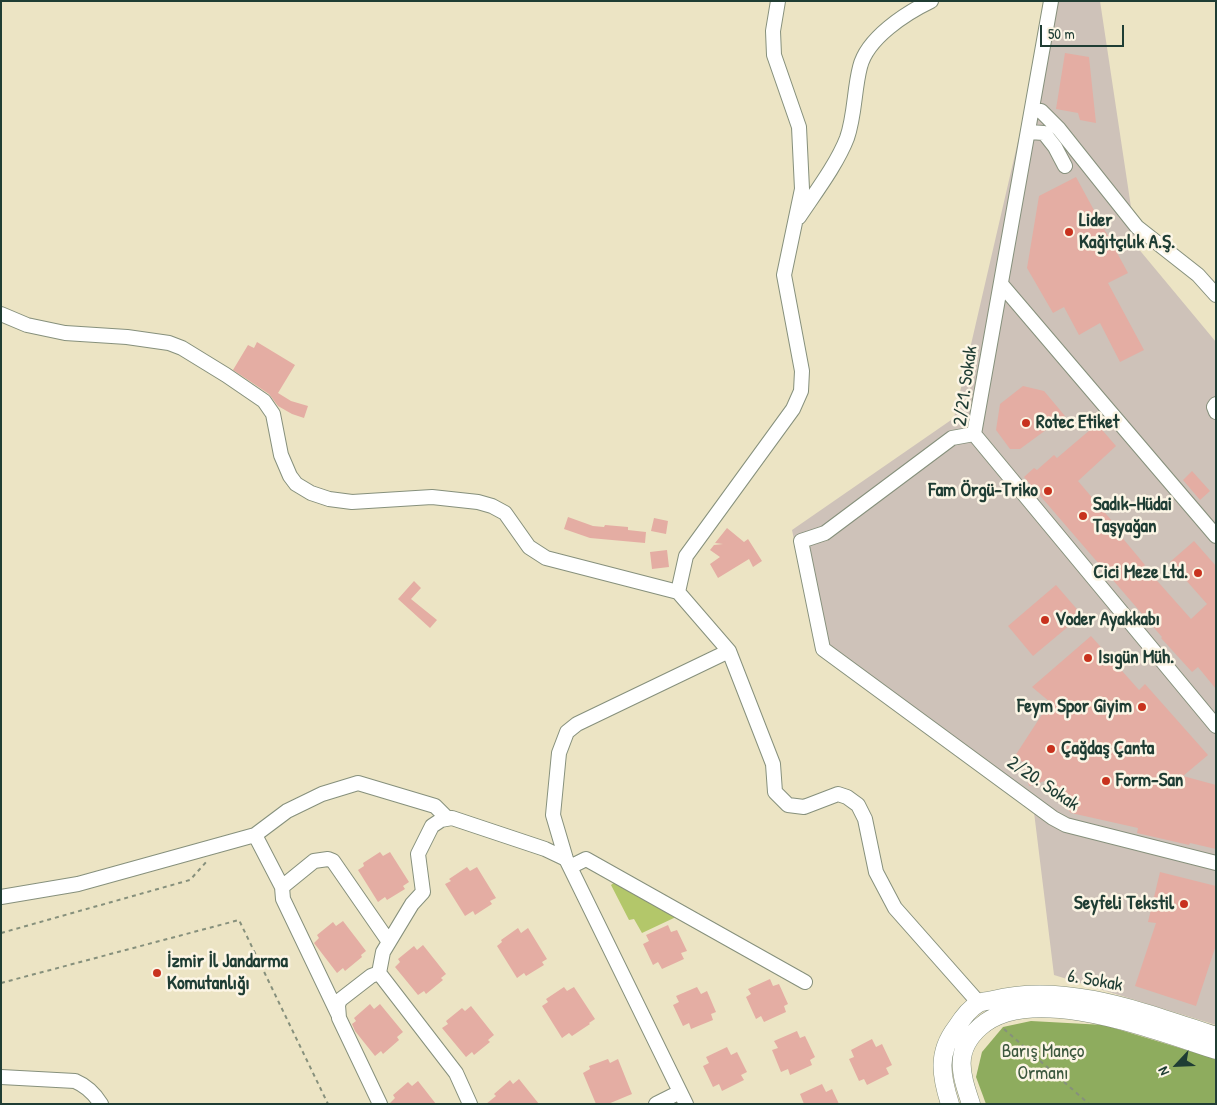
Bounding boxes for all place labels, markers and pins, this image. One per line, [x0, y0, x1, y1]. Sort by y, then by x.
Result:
place label: Lider Kağıtçılık A.Ş. [1079, 210, 1175, 254]
marker: Lider Kağıtçılık A.Ş. [1063, 226, 1075, 238]
place label: Rotec Etiket [1036, 412, 1119, 434]
marker: Rotec Etiket [1020, 417, 1032, 429]
place label: Fam Örgü-Triko [929, 480, 1038, 502]
marker: Fam Örgü-Triko [1042, 485, 1054, 497]
place label: Sadık-Hüdai Taşyağan [1093, 494, 1172, 538]
marker: Sadık-Hüdai Taşyağan [1077, 510, 1089, 522]
place label: Cici Meze Ltd. [1093, 562, 1188, 584]
marker: Cici Meze Ltd. [1192, 567, 1204, 579]
place label: Voder Ayakkabı [1055, 609, 1160, 631]
marker: Voder Ayakkabı [1039, 614, 1051, 626]
place label: Isıgün Müh. [1098, 647, 1174, 669]
marker: Isıgün Müh. [1082, 652, 1094, 664]
place label: Feym Spor Giyim [1017, 696, 1132, 718]
marker: Feym Spor Giyim [1136, 701, 1148, 713]
place label: Çağdaş Çanta [1061, 738, 1154, 760]
marker: Çağdaş Çanta [1045, 743, 1057, 755]
place label: Form-San [1116, 770, 1183, 792]
marker: Form-San [1100, 775, 1112, 787]
place label: Seyfeli Tekstil [1074, 893, 1174, 915]
marker: Seyfeli Tekstil [1178, 898, 1190, 910]
place label: İzmir İl Jandarma Komutanlığı [167, 951, 288, 995]
marker: İzmir İl Jandarma Komutanlığı [151, 967, 163, 979]

